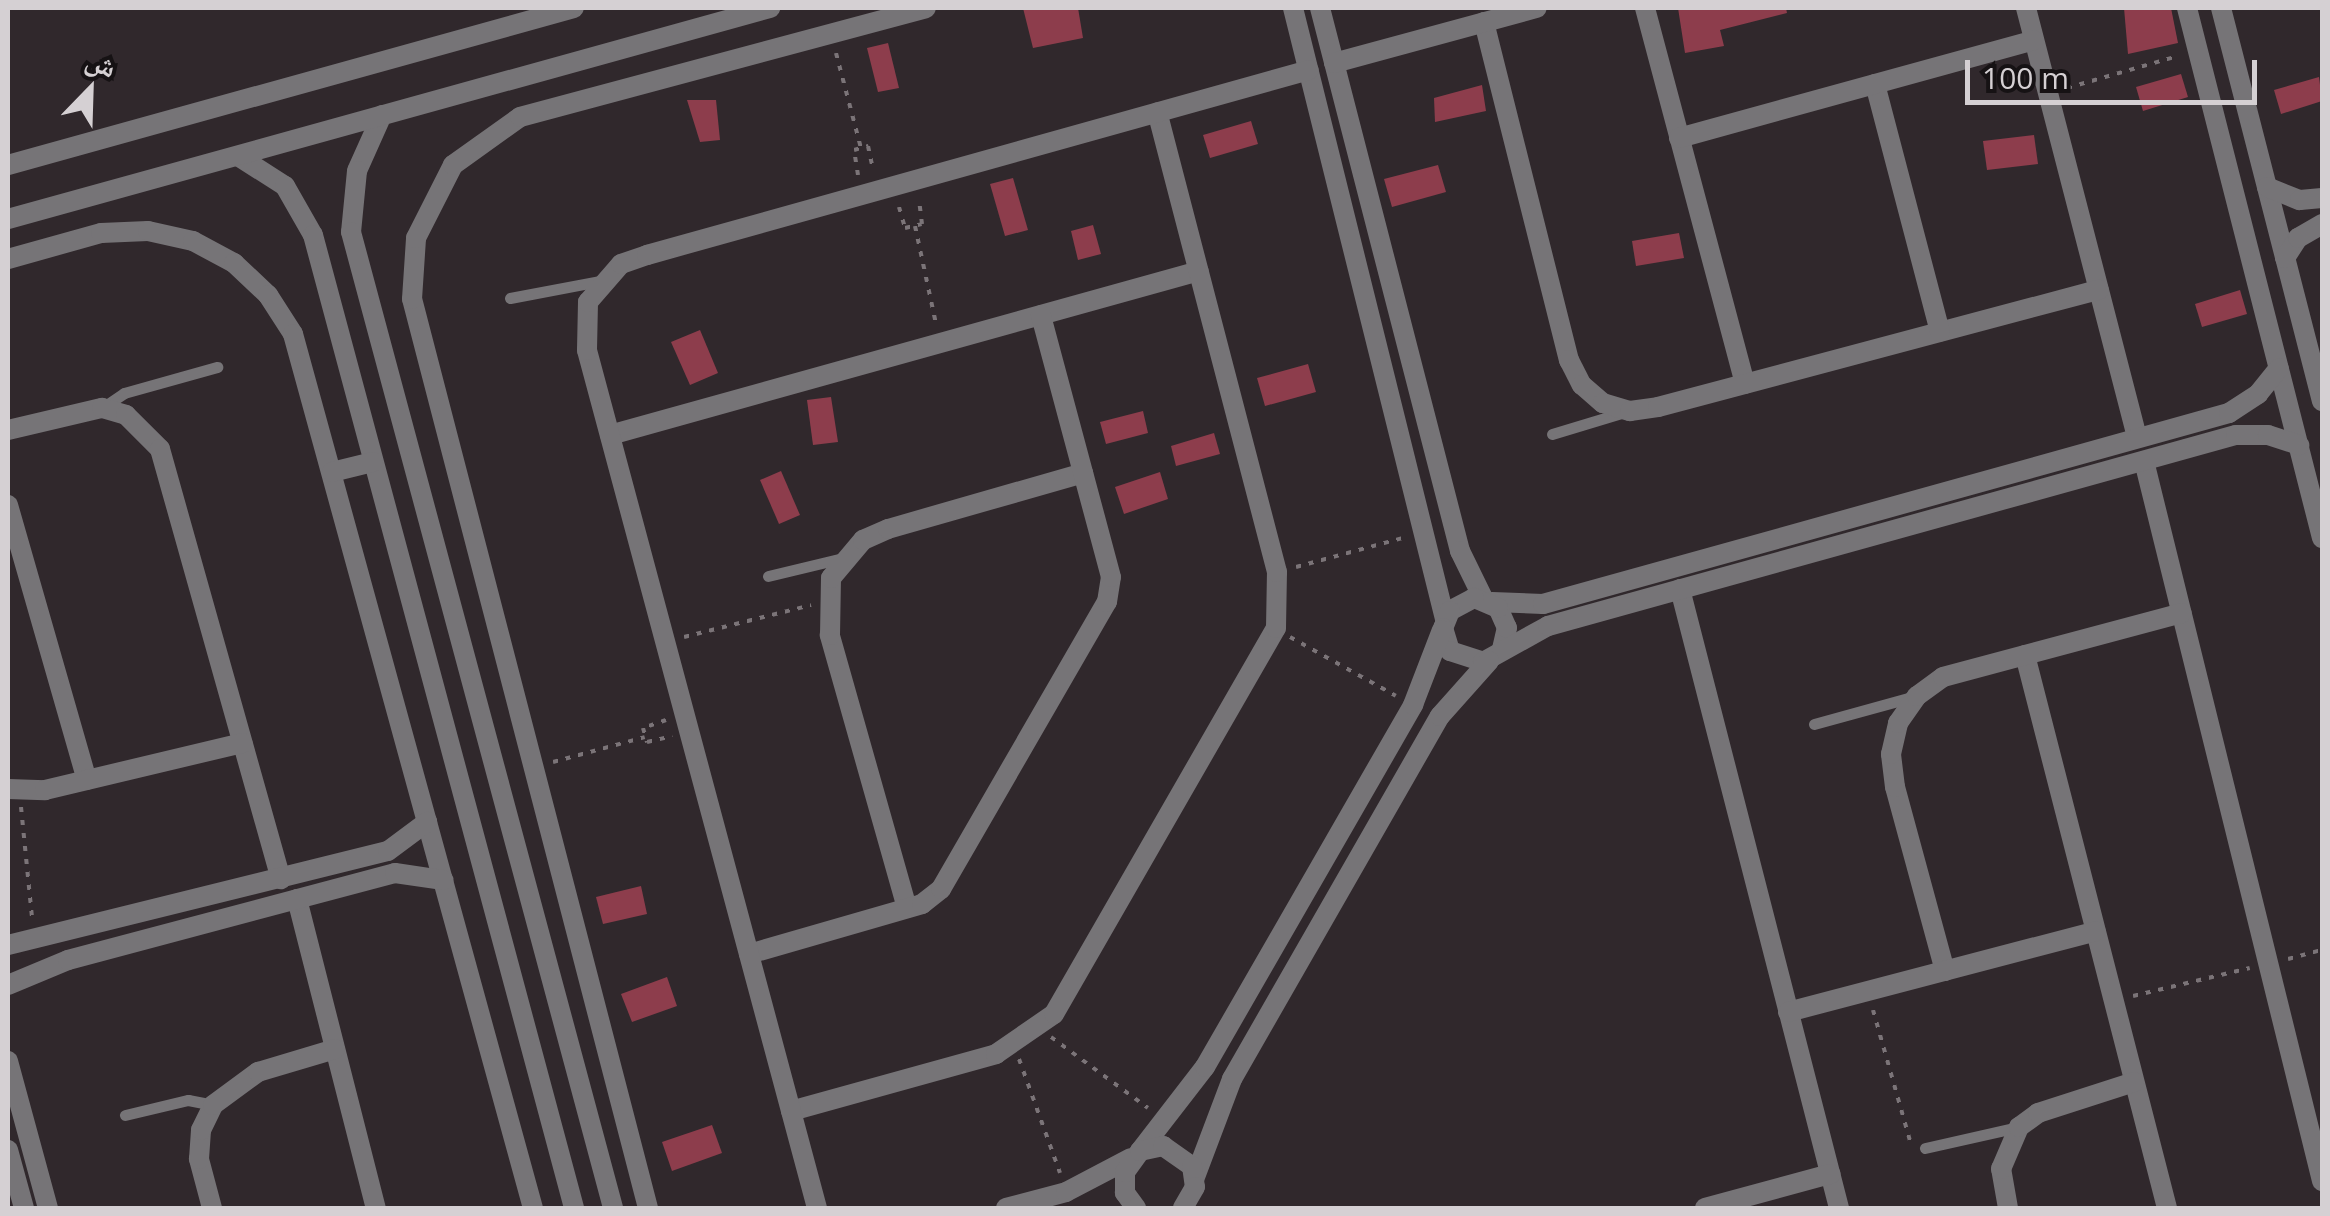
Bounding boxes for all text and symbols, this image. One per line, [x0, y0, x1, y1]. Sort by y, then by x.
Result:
text: ش [81, 39, 123, 86]
north arrow [40, 40, 140, 140]
scale bar [1970, 40, 2262, 102]
text: 100 m [1982, 57, 2069, 98]

